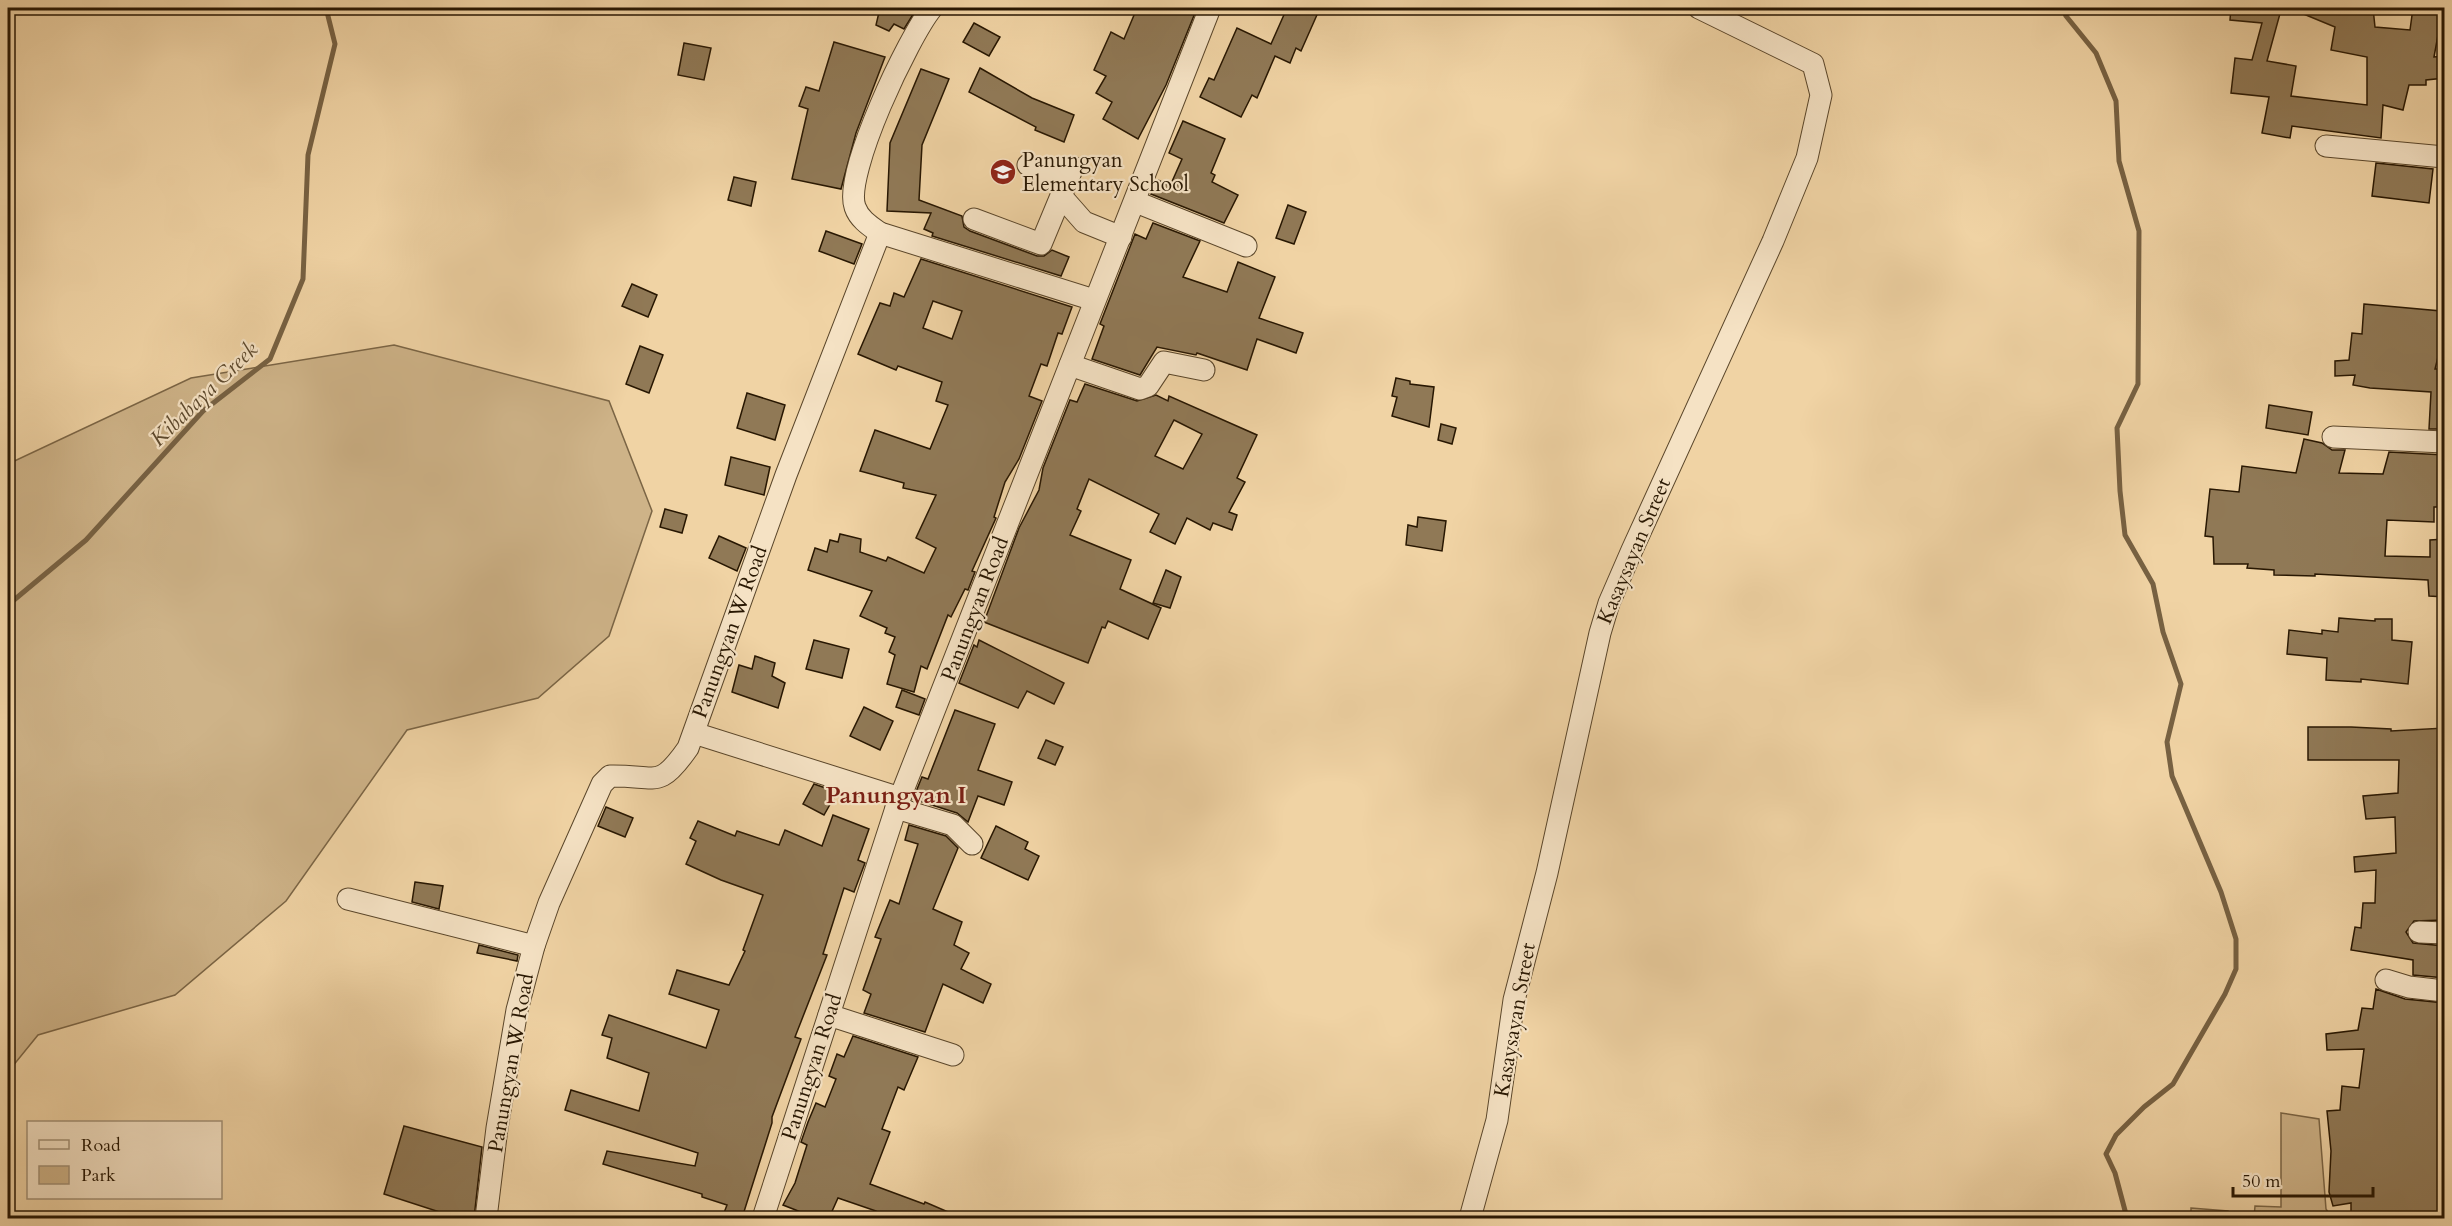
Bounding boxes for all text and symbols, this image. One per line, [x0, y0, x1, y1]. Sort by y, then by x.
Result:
place label: Panungyan Elementary School [1022, 146, 1189, 199]
school or university icon: Panungyan Elementary School [988, 157, 1018, 187]
water label: Kibabaya Creek [143, 335, 265, 453]
street label: Kasaysayan Street [1590, 473, 1678, 629]
street label: Panungyan Road [934, 533, 1016, 685]
street label: Panungyan W Road [685, 542, 775, 722]
district label: Panungyan I [825, 779, 967, 812]
street label: Kasaysayan Street [1487, 940, 1543, 1099]
street label: Panungyan W Road [481, 971, 541, 1155]
street label: Panungyan Road [775, 990, 849, 1144]
legend [27, 1121, 222, 1199]
text: Road [81, 1133, 121, 1158]
scale bar [2233, 1160, 2372, 1198]
text: Park [81, 1163, 116, 1188]
text: 50 m [2242, 1169, 2281, 1194]

